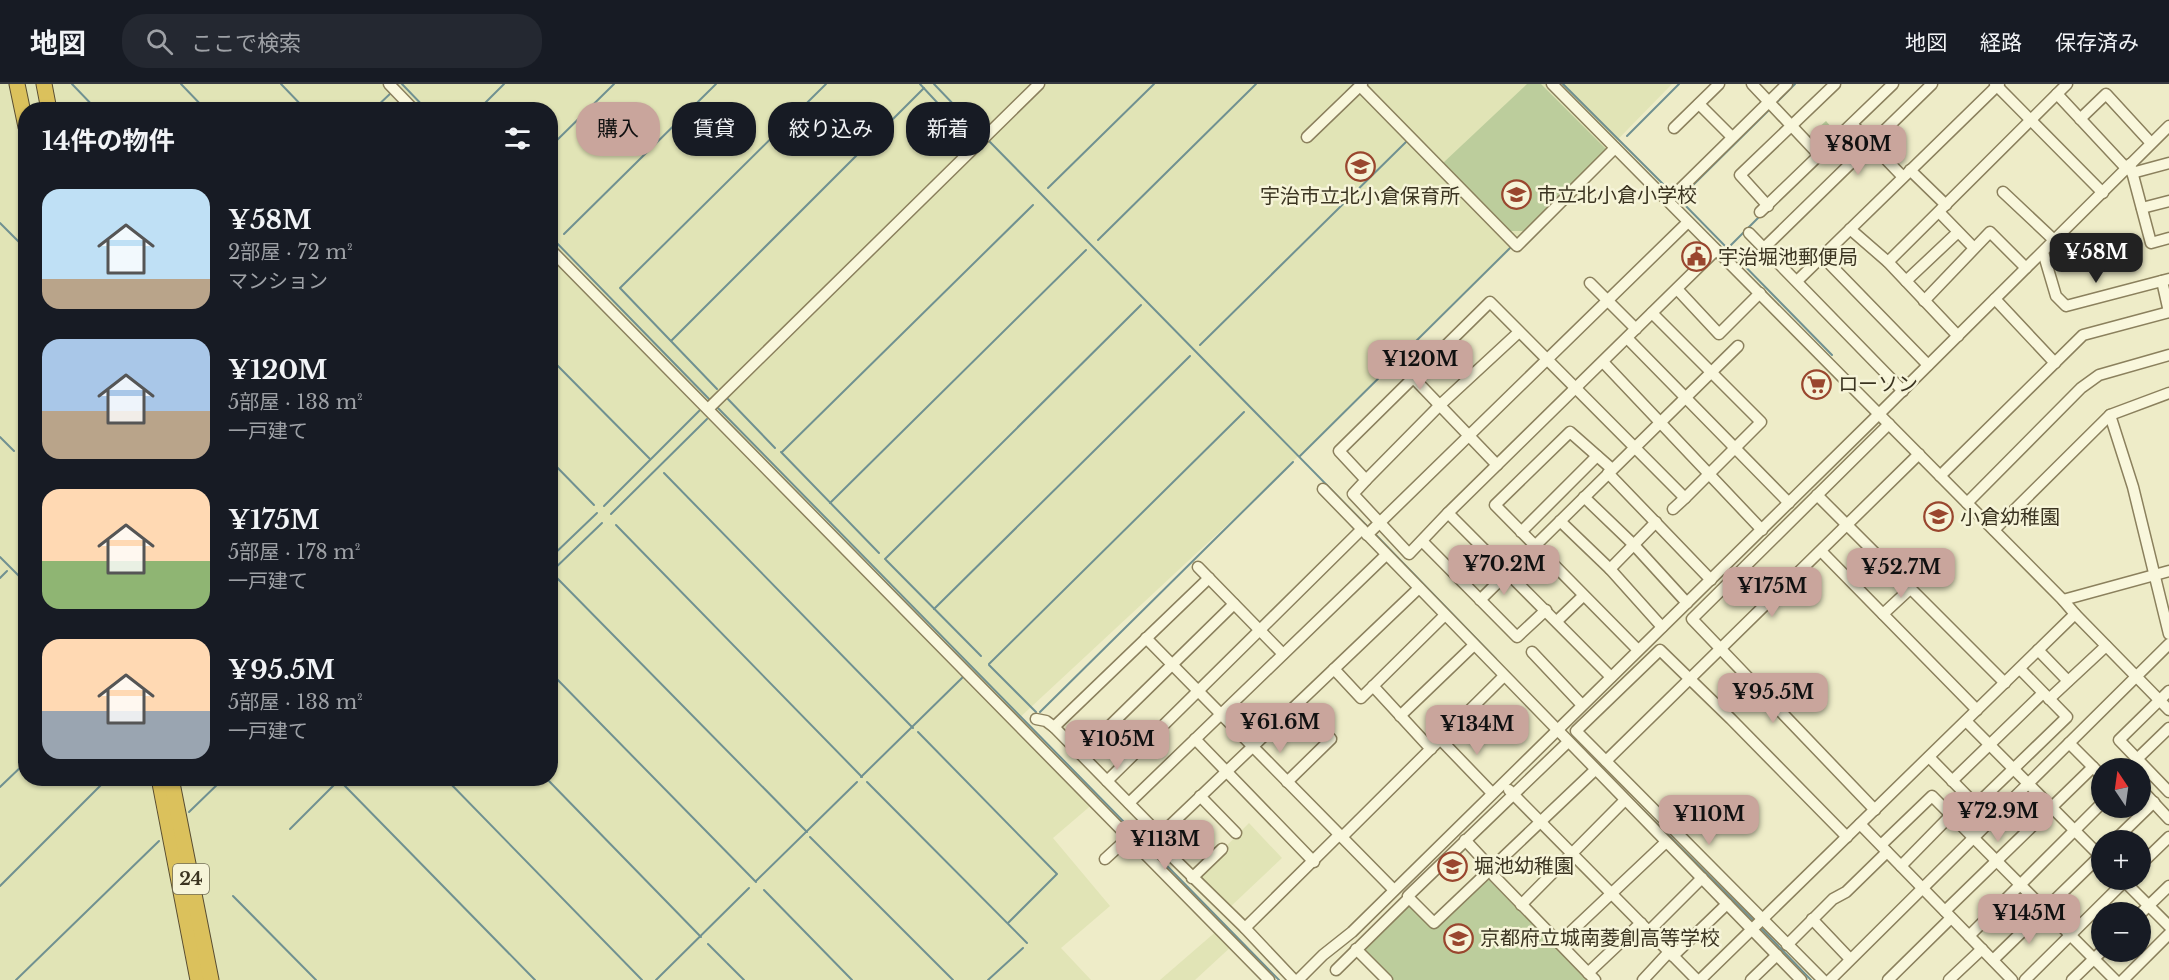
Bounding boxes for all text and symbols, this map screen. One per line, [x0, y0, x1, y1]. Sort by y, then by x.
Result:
search box [122, 14, 542, 68]
icon: search [143, 25, 176, 58]
text: 地図 [30, 26, 86, 61]
text: ここで検索 [191, 30, 301, 57]
text: 地図 [1905, 30, 1947, 56]
text: 経路 [1980, 30, 2022, 56]
text: 保存済み [2055, 30, 2139, 56]
chip: 購入 [576, 102, 660, 156]
chip: 賃貸 [672, 102, 756, 156]
chip: 絞り込み [768, 102, 894, 156]
chip: 新着 [906, 102, 990, 156]
icon: filters [501, 122, 534, 155]
text: 14件の物件 [42, 125, 175, 157]
pin: ¥80M [1822, 125, 1894, 176]
text: ¥80M [1824, 132, 1892, 156]
school or university icon: 宇治市立北小倉保育所 [1344, 150, 1376, 182]
school or university icon: 市立北小倉小学校 [1500, 179, 1532, 211]
place label: 市立北小倉小学校 [1537, 183, 1697, 207]
place label: 宇治市立北小倉保育所 [1260, 184, 1460, 208]
text: ¥58M [228, 204, 312, 236]
icon: home [90, 213, 162, 285]
pin: ¥58M [2060, 233, 2132, 284]
text: 2部屋 · 72 m² [228, 240, 353, 264]
text: ¥58M [2064, 240, 2128, 264]
public building icon: 宇治堀池郵便局 [1681, 241, 1713, 273]
place label: 宇治堀池郵便局 [1718, 245, 1858, 269]
text: マンション [228, 269, 328, 293]
pin: ¥120M [1378, 340, 1462, 391]
text: ¥120M [1382, 347, 1458, 371]
text: ¥120M [228, 354, 328, 386]
icon: home [90, 363, 162, 435]
supermarket icon: ローソン [1801, 368, 1833, 400]
place label: ローソン [1838, 372, 1918, 396]
text: 5部屋 · 138 m² [228, 390, 363, 414]
text: 一戸建て [228, 419, 308, 443]
school or university icon: 小倉幼稚園 [1923, 501, 1955, 533]
text: ¥175M [228, 504, 320, 536]
place label: 小倉幼稚園 [1960, 505, 2060, 529]
icon: home [90, 513, 162, 585]
text: 5部屋 · 178 m² [228, 540, 361, 564]
pin: ¥70.2M [1455, 545, 1553, 596]
pin: ¥52.7M [1852, 548, 1950, 599]
text: ¥70.2M [1462, 552, 1546, 576]
text: ¥52.7M [1861, 555, 1941, 579]
pin: ¥175M [1730, 567, 1814, 618]
text: 一戸建て [228, 569, 308, 593]
text: ¥175M [1737, 574, 1807, 598]
text: ¥95.5M [228, 654, 335, 686]
icon: home [90, 663, 162, 735]
pin: ¥95.5M [1724, 673, 1822, 724]
text: ¥95.5M [1732, 680, 1814, 704]
text: 5部屋 · 138 m² [228, 690, 363, 714]
pin: ¥61.6M [1231, 703, 1329, 754]
pin: ¥134M [1435, 705, 1519, 756]
text: ¥61.6M [1240, 710, 1320, 734]
text: ¥134M [1440, 712, 1514, 736]
text: 一戸建て [228, 719, 308, 743]
pin: ¥105M [1075, 720, 1159, 771]
text: ¥105M [1079, 727, 1155, 751]
north arrow [2091, 758, 2151, 818]
map controls [2091, 758, 2151, 962]
pin: ¥72.9M [1949, 792, 2047, 843]
pin: ¥110M [1667, 795, 1751, 846]
text: ¥72.9M [1957, 799, 2039, 823]
text: ¥110M [1673, 802, 1745, 826]
pin: ¥113M [1123, 820, 1207, 871]
text: ¥113M [1130, 827, 1200, 851]
button: + [2091, 830, 2151, 890]
school or university icon: 堀池幼稚園 [1437, 850, 1469, 882]
place label: 堀池幼稚園 [1474, 854, 1574, 878]
road number: 24 [173, 864, 209, 894]
pin: ¥145M [1987, 894, 2071, 945]
text: ¥145M [1992, 901, 2066, 925]
button: − [2091, 902, 2151, 962]
school or university icon: 京都府立城南菱創高等学校 [1443, 922, 1475, 954]
place label: 京都府立城南菱創高等学校 [1480, 926, 1720, 950]

